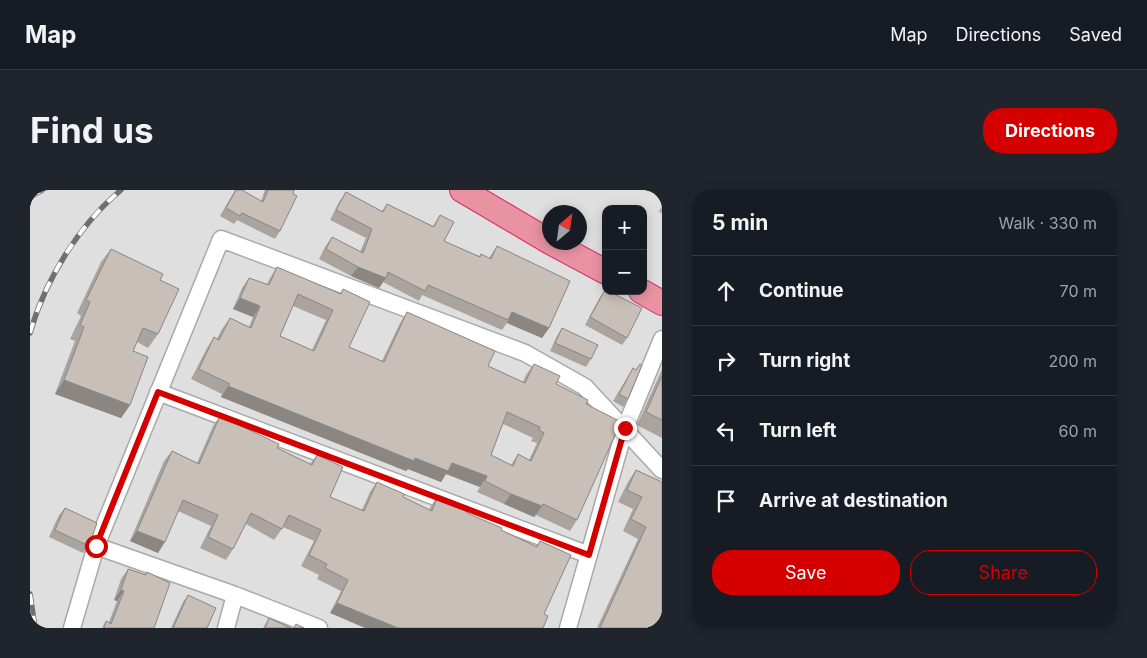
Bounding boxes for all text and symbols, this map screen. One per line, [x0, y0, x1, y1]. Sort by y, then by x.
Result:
text: Map [25, 20, 76, 49]
text: Map [890, 24, 928, 45]
text: Directions [956, 24, 1041, 45]
text: Saved [1069, 24, 1122, 45]
button: Directions [983, 108, 1117, 153]
text: Find us [30, 109, 154, 151]
north arrow [542, 205, 587, 250]
map controls [602, 205, 647, 295]
button: + [602, 205, 647, 250]
text: 5 min [712, 210, 768, 235]
text: Walk · 330 m [998, 213, 1097, 233]
button: − [602, 250, 647, 295]
icon: ahead [712, 277, 740, 305]
text: Continue [759, 279, 844, 302]
text: 70 m [1060, 281, 1097, 301]
icon: right [712, 347, 740, 375]
text: Turn right [759, 349, 850, 372]
text: 200 m [1049, 351, 1097, 371]
route end [614, 417, 637, 440]
icon: left [712, 417, 740, 445]
text: Turn left [759, 419, 837, 442]
text: 60 m [1058, 421, 1097, 441]
icon: arrive [712, 487, 740, 515]
text: Arrive at destination [759, 489, 948, 512]
route start [85, 535, 108, 558]
button: Save [712, 550, 900, 595]
button: Share [910, 550, 1097, 595]

